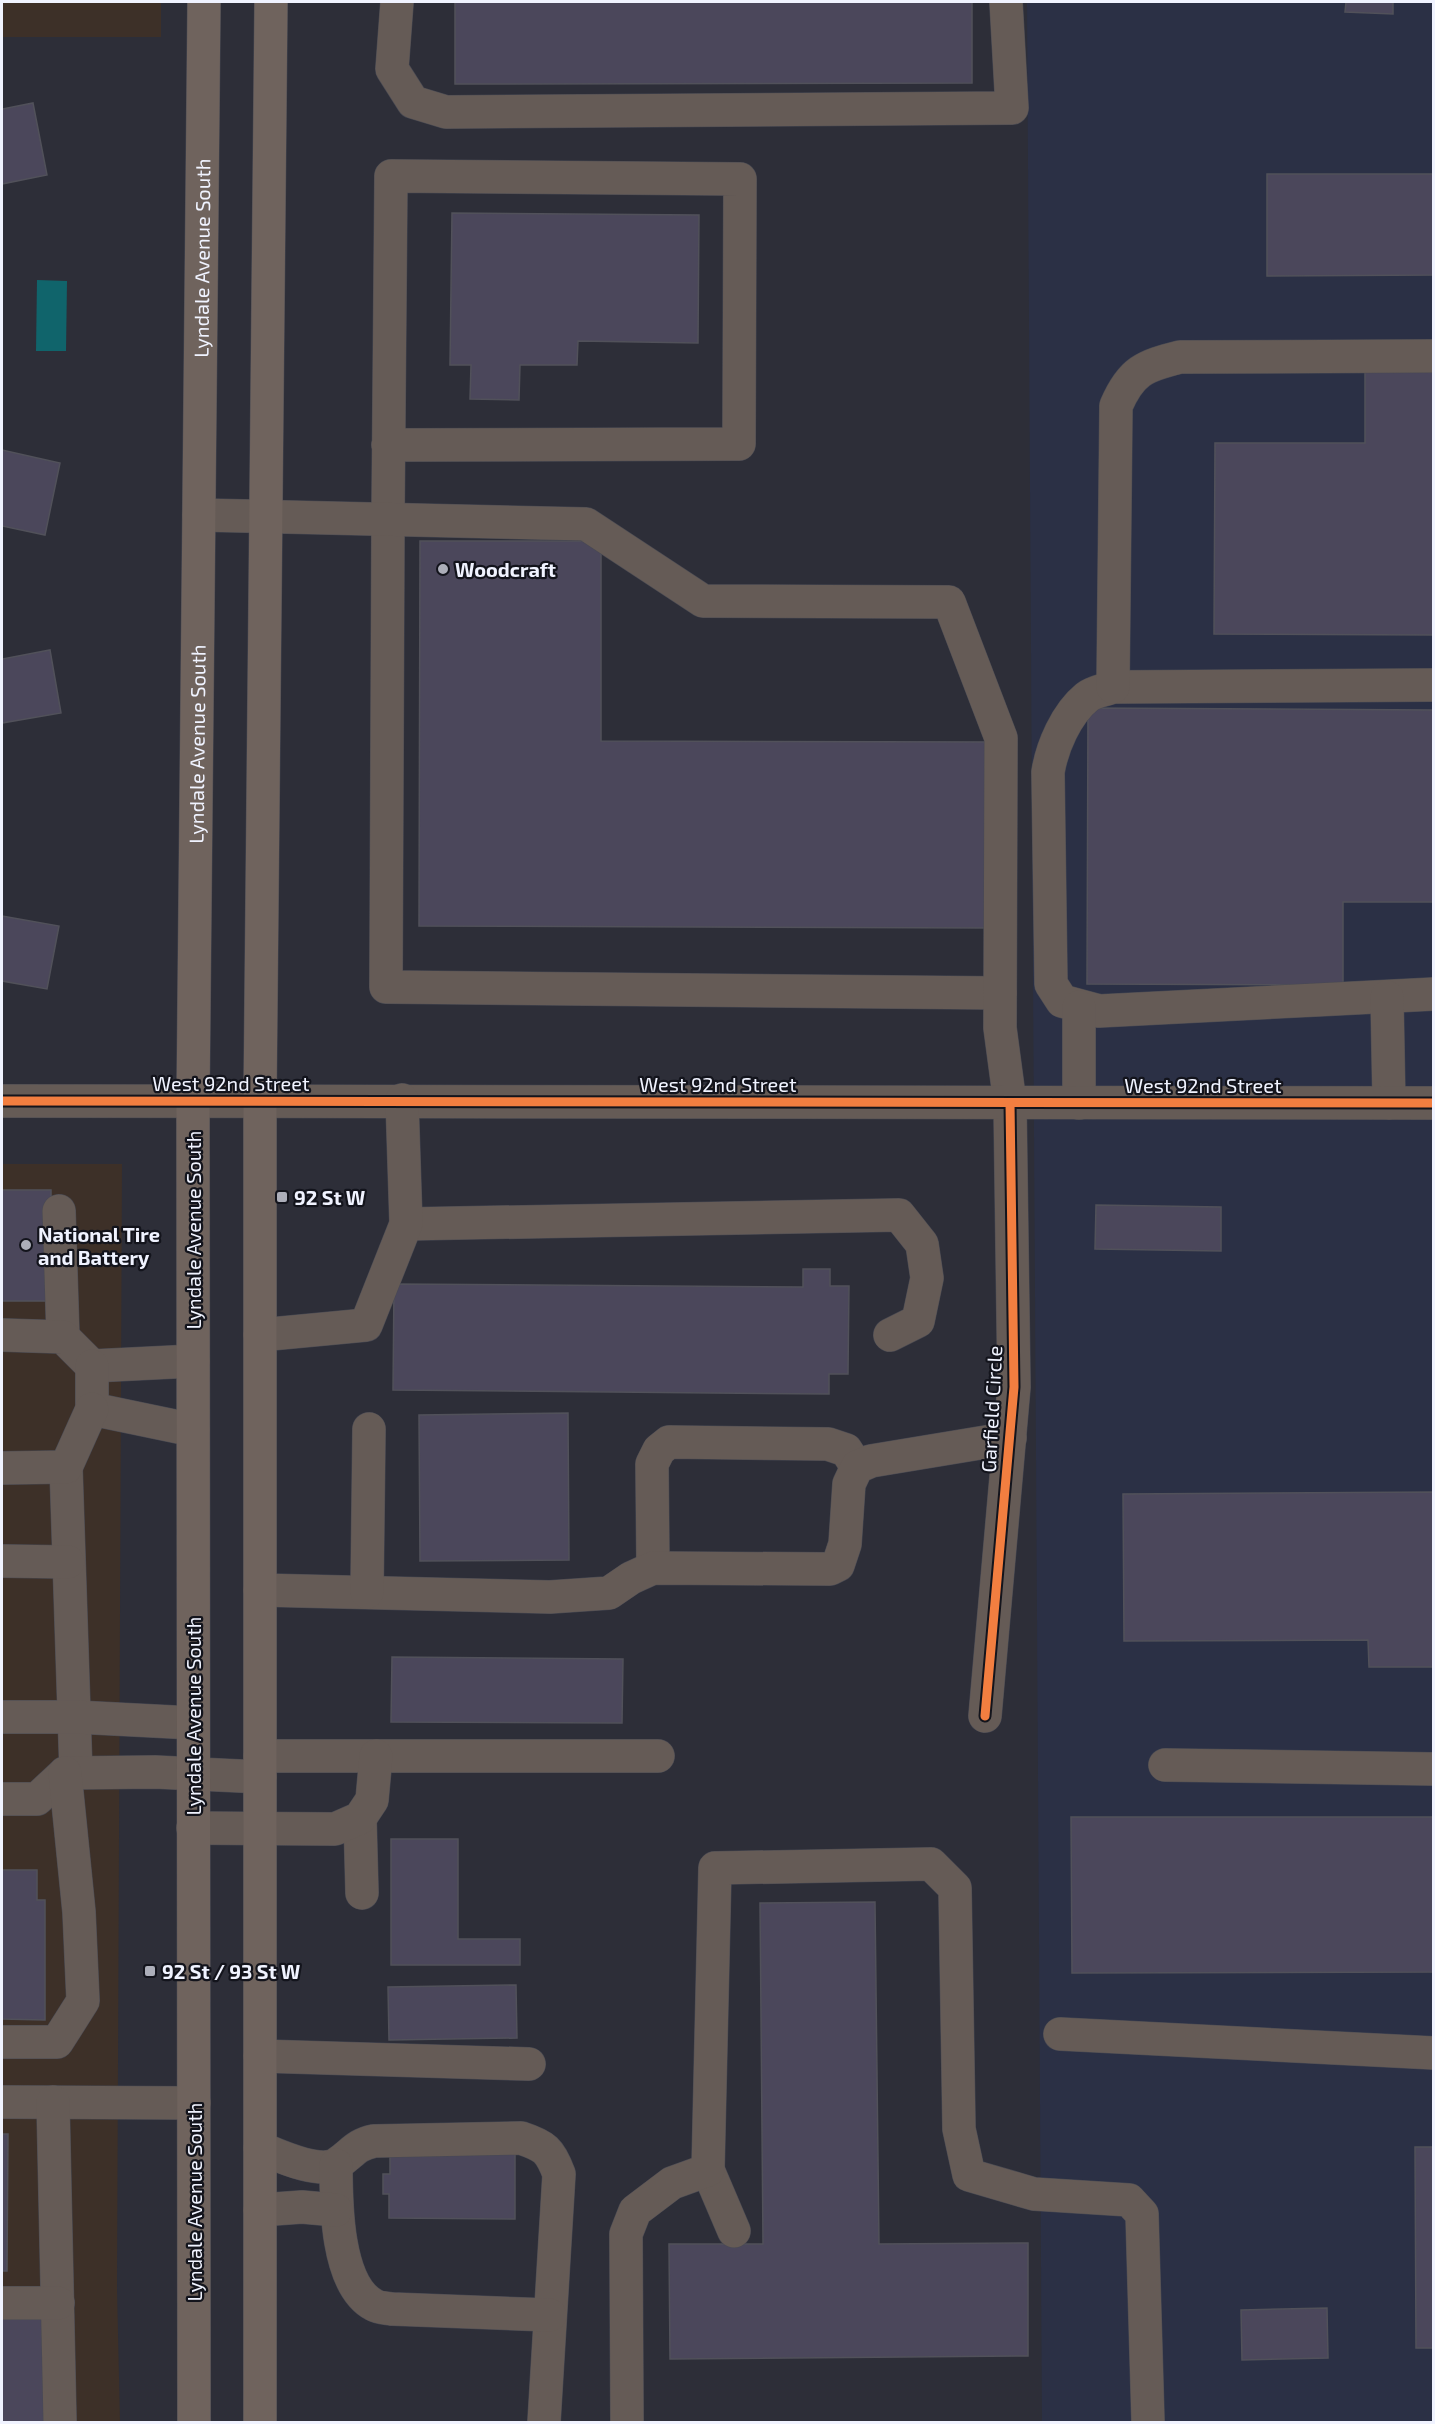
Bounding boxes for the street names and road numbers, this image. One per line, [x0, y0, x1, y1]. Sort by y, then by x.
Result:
street label: Lyndale Avenue South [188, 158, 214, 358]
street label: Lyndale Avenue South [184, 644, 210, 844]
street label: West 92nd Street [152, 1071, 310, 1095]
street label: West 92nd Street [639, 1072, 797, 1096]
street label: West 92nd Street [1124, 1073, 1282, 1097]
street label: Lyndale Avenue South [181, 1131, 205, 1329]
street label: Garfield Circle [976, 1345, 1006, 1473]
street label: Lyndale Avenue South [181, 1617, 205, 1815]
street label: Lyndale Avenue South [182, 2103, 206, 2301]

